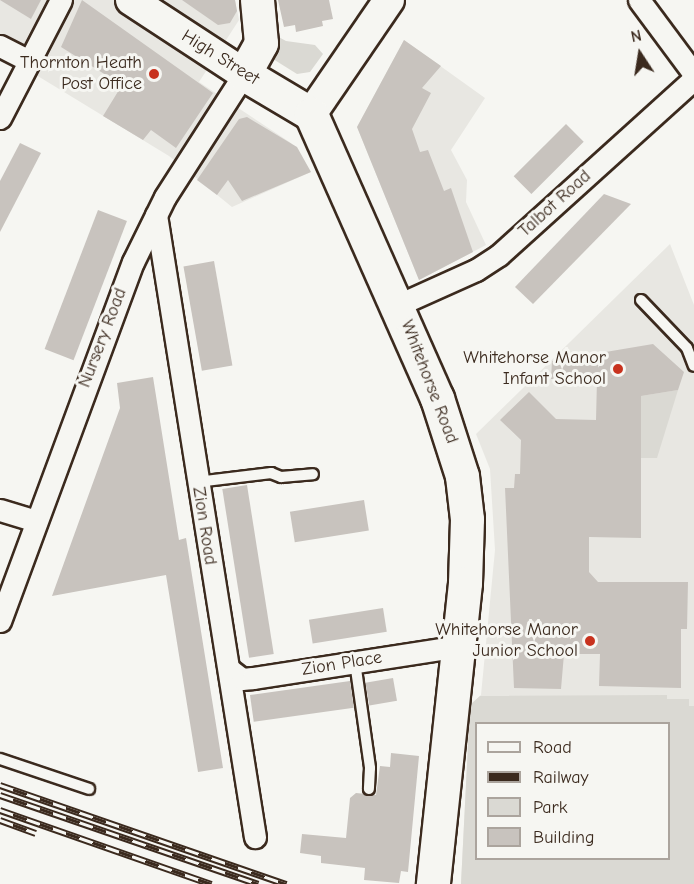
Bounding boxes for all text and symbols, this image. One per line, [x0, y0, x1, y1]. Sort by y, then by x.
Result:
north arrow [610, 24, 670, 84]
street label: High Street [177, 26, 263, 90]
text: N [629, 27, 643, 46]
place label: Thornton Heath Post Office [20, 53, 142, 96]
marker: Thornton Heath Post Office [147, 67, 161, 81]
street label: Talbot Road [514, 166, 596, 242]
street label: Nursery Road [74, 285, 132, 391]
street label: Whitehorse Road [396, 317, 462, 447]
place label: Whitehorse Manor Infant School [463, 348, 606, 391]
marker: Whitehorse Manor Infant School [611, 362, 625, 376]
street label: Zion Road [187, 485, 221, 567]
place label: Whitehorse Manor Junior School [435, 620, 578, 662]
marker: Whitehorse Manor Junior School [583, 634, 597, 648]
street label: Zion Place [300, 647, 384, 681]
legend [475, 722, 670, 860]
text: Road [533, 737, 572, 758]
text: Railway [533, 767, 589, 788]
text: Park [533, 797, 567, 818]
text: Building [533, 827, 595, 848]

